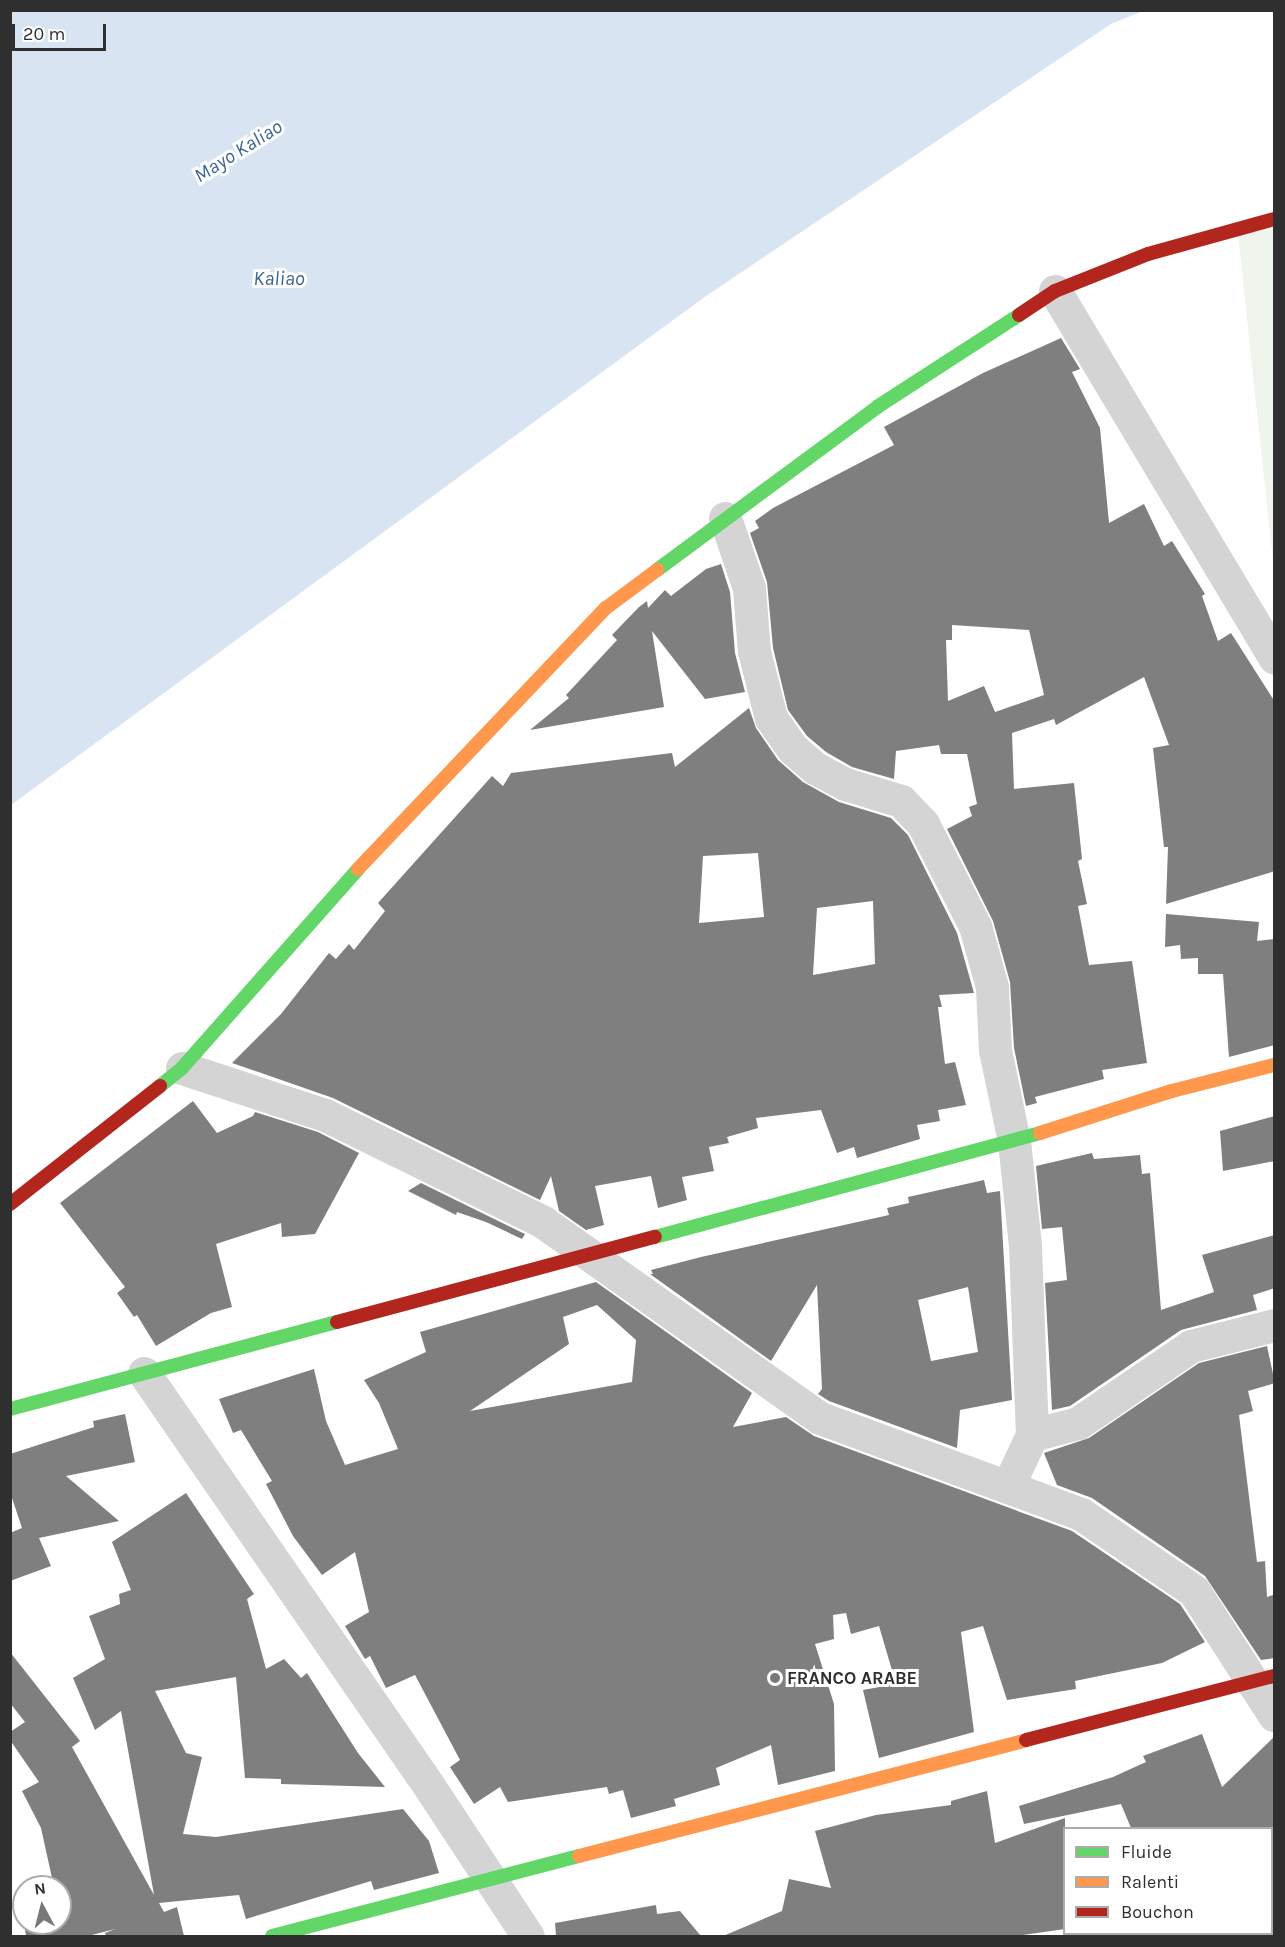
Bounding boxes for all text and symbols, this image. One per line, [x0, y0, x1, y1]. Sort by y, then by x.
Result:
scale bar [15, 12, 110, 50]
text: 20 m [23, 23, 65, 45]
water label: Mayo Kaliao [189, 114, 287, 188]
water label: Kaliao [253, 266, 305, 290]
place label: FRANCO ARABE [787, 1667, 917, 1689]
marker: FRANCO ARABE [768, 1671, 782, 1685]
legend [1063, 1827, 1273, 1935]
text: Fluide [1121, 1841, 1172, 1863]
text: Ralenti [1121, 1871, 1179, 1893]
north arrow [12, 1875, 72, 1935]
text: N [33, 1878, 47, 1899]
text: Bouchon [1121, 1901, 1194, 1923]

